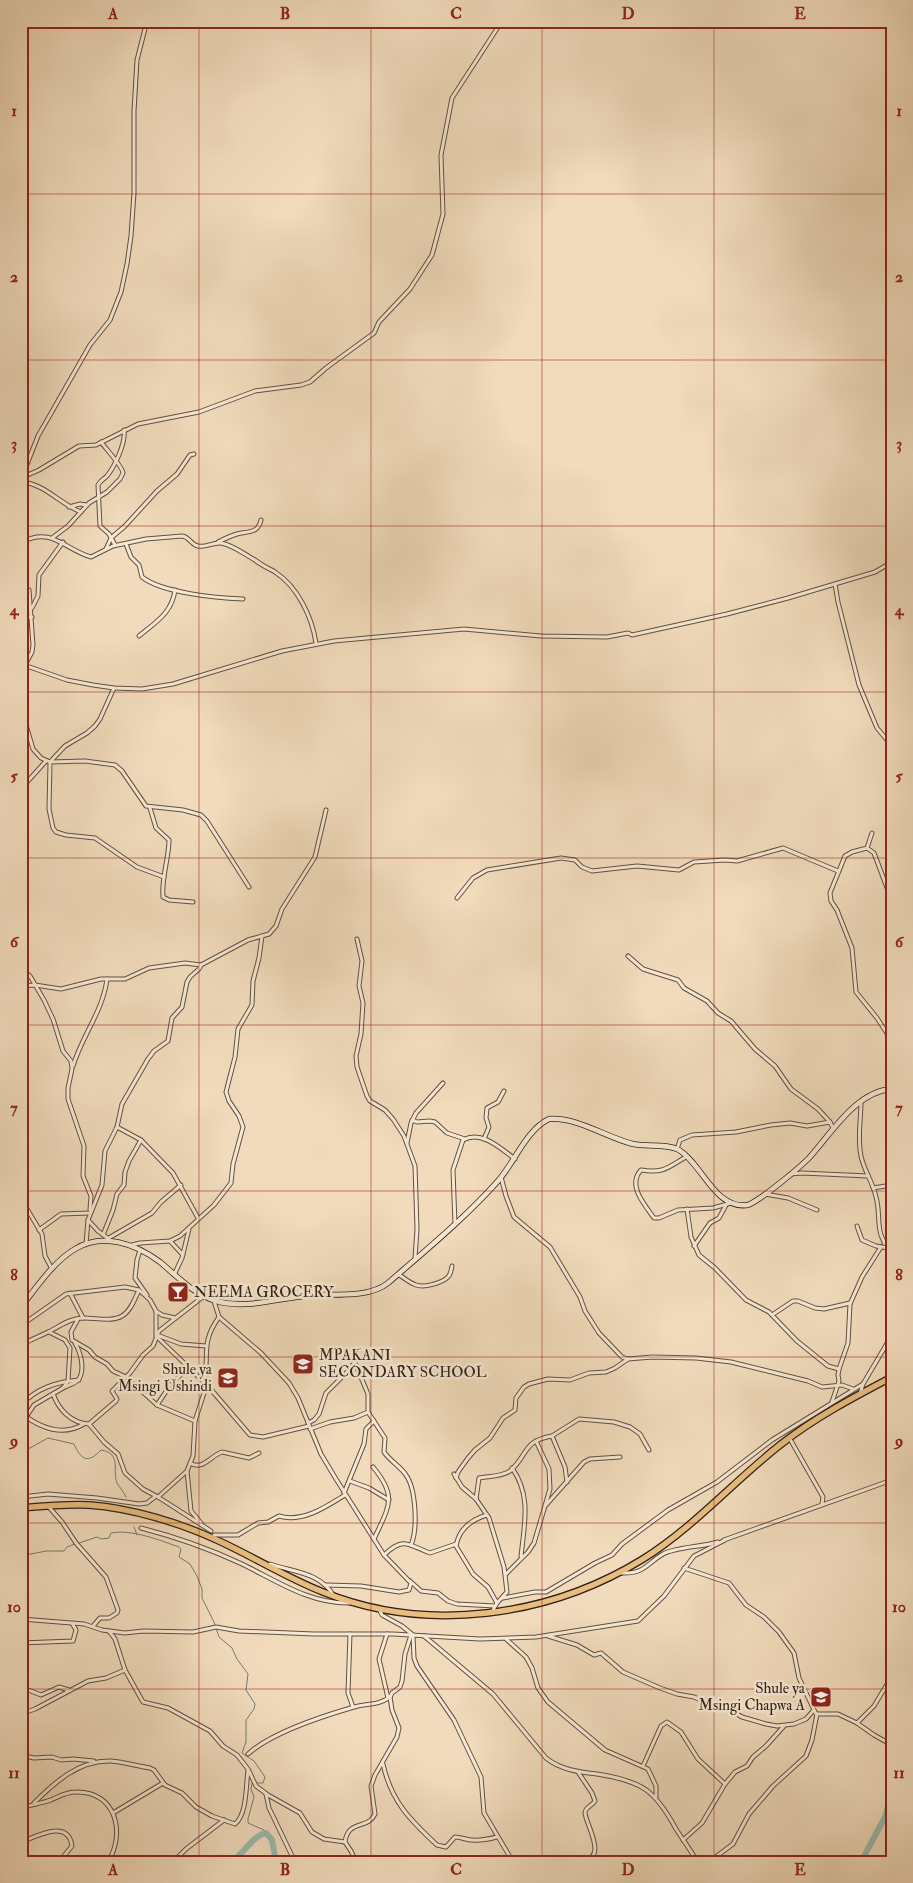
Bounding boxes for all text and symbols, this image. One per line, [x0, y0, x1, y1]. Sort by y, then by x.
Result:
text: A [107, 4, 119, 24]
text: B [280, 4, 290, 24]
text: C [450, 4, 462, 24]
text: D [621, 4, 635, 24]
text: E [794, 4, 806, 24]
text: 1 [11, 101, 17, 121]
text: 1 [896, 101, 902, 121]
text: 2 [10, 267, 18, 287]
text: 2 [895, 267, 903, 287]
text: 3 [11, 434, 17, 454]
text: 3 [896, 434, 902, 454]
text: 4 [9, 600, 20, 620]
text: 4 [894, 600, 905, 620]
text: 5 [10, 766, 18, 786]
text: 5 [895, 766, 903, 786]
text: 6 [10, 932, 20, 952]
text: 6 [895, 932, 905, 952]
text: 7 [10, 1098, 18, 1118]
text: 7 [895, 1098, 903, 1118]
text: 8 [10, 1265, 18, 1285]
text: 8 [895, 1265, 903, 1285]
bar icon: NEEMA GROCERY [166, 1280, 190, 1304]
place label: NEEMA GROCERY [194, 1283, 335, 1302]
place label: MPAKANI SECONDARY SCHOOL [319, 1346, 487, 1382]
school or university icon: MPAKANI SECONDARY SCHOOL [291, 1352, 315, 1376]
place label: Shule ya Msingi Ushindi [118, 1360, 213, 1396]
school or university icon: Shule ya Msingi Ushindi [216, 1366, 240, 1390]
text: 9 [8, 1431, 18, 1451]
text: 9 [893, 1431, 903, 1451]
text: 10 [7, 1597, 21, 1617]
text: 10 [892, 1597, 906, 1617]
place label: Shule ya Msingi Chapwa A [699, 1679, 806, 1716]
school or university icon: Shule ya Msingi Chapwa A [809, 1685, 833, 1709]
text: 11 [8, 1763, 20, 1783]
text: 11 [893, 1763, 905, 1783]
text: A [107, 1860, 119, 1880]
text: B [280, 1860, 290, 1880]
text: C [450, 1860, 462, 1880]
text: D [621, 1860, 635, 1880]
text: E [794, 1860, 806, 1880]

